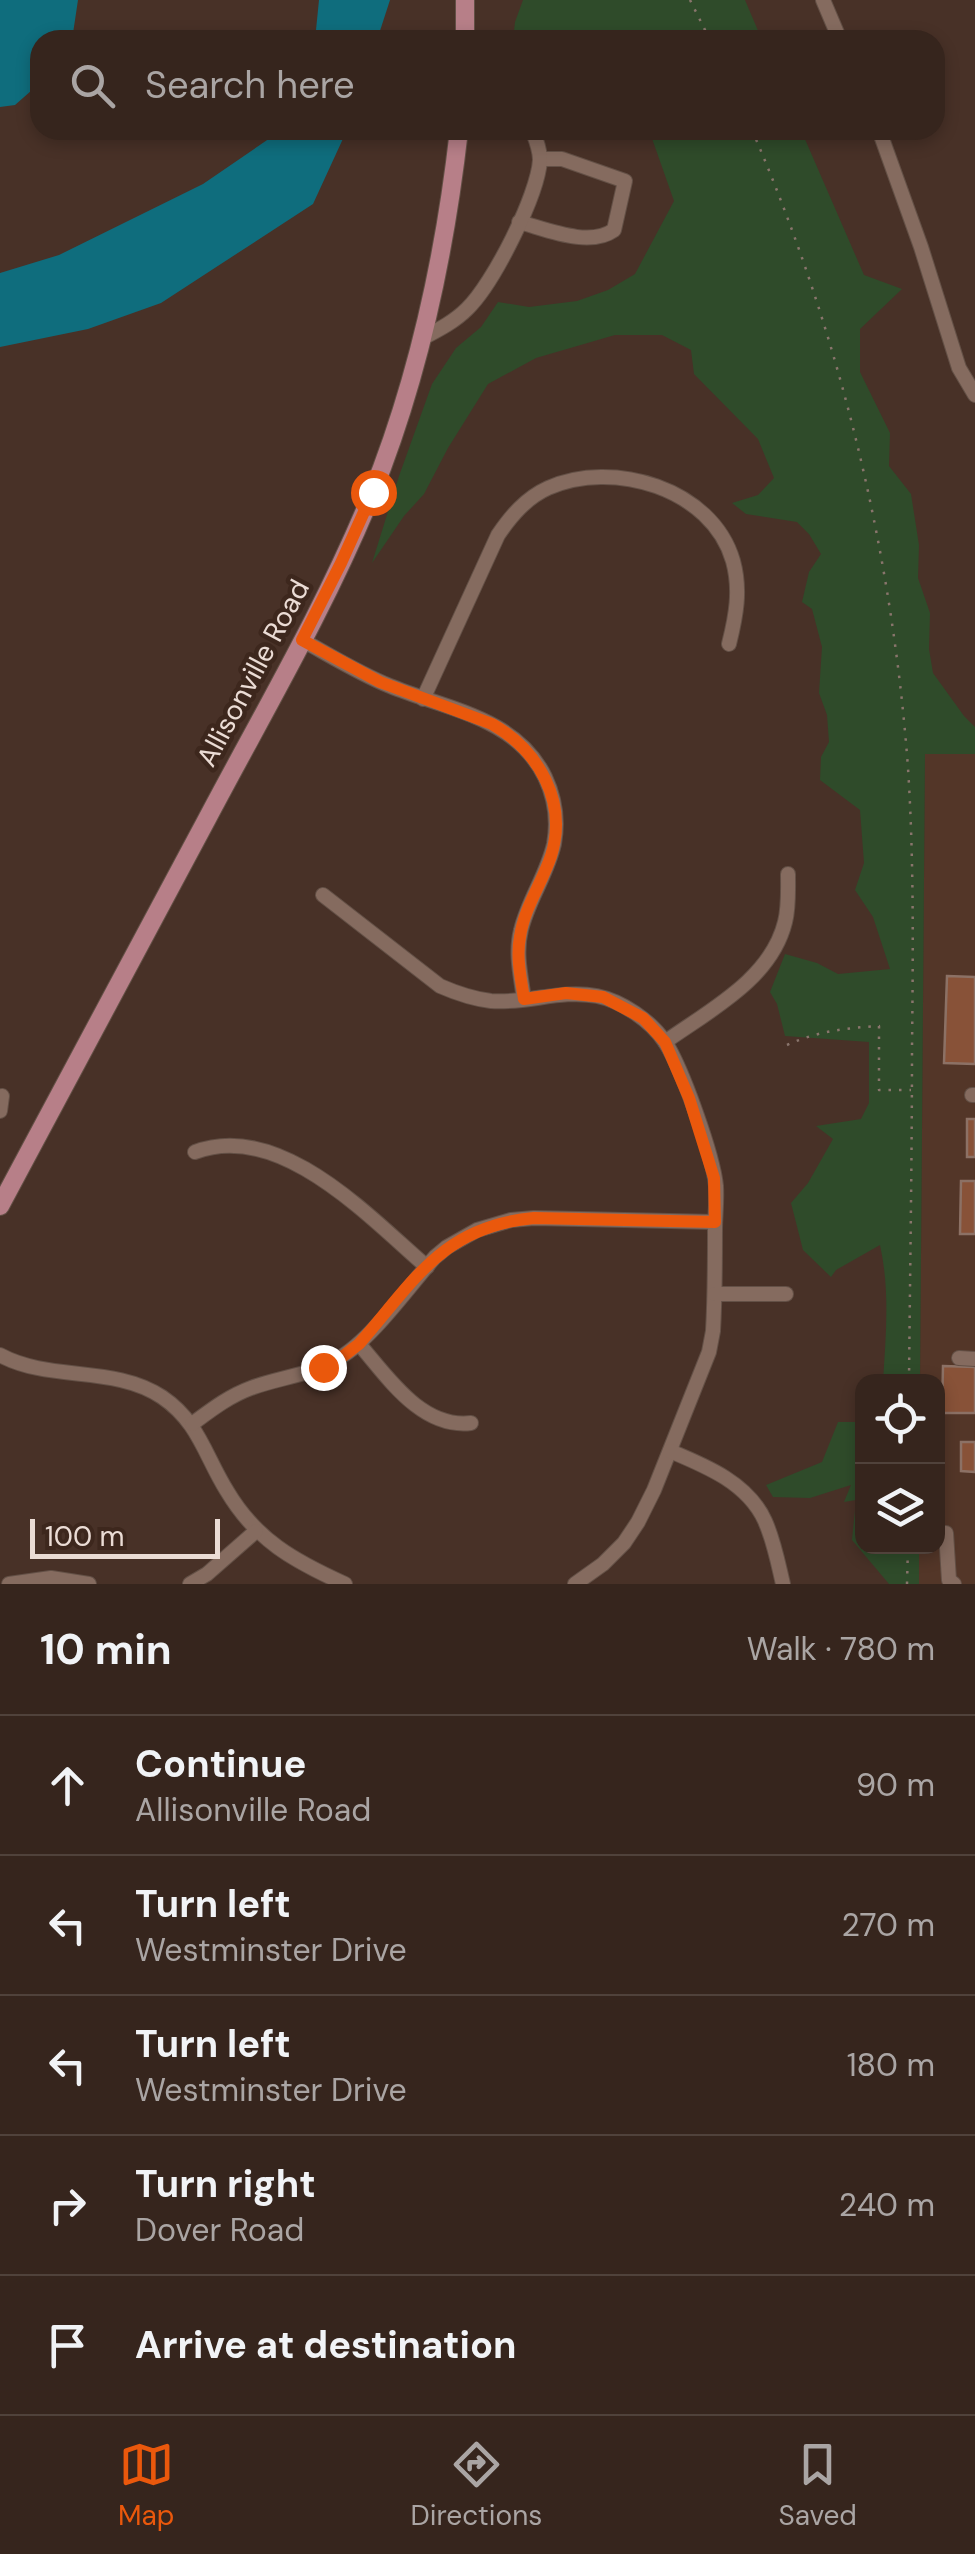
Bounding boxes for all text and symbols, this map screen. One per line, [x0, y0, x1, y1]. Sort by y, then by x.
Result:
search box [30, 30, 945, 140]
icon: search [65, 58, 120, 113]
text: Search here [145, 60, 355, 110]
route start [351, 470, 397, 516]
street label: Allisonville Road [188, 573, 318, 773]
route end [301, 1345, 347, 1391]
map controls [855, 1374, 945, 1554]
button: locate [855, 1374, 945, 1464]
button: layers [855, 1464, 945, 1554]
scale bar [30, 1514, 220, 1558]
text: 100 m [45, 1518, 124, 1555]
text: 10 min [40, 1622, 172, 1677]
text: Walk · 780 m [747, 1628, 935, 1670]
text: Continue [135, 1739, 306, 1789]
icon: ahead [40, 1758, 95, 1813]
text: 90 m [856, 1764, 935, 1806]
text: Allisonville Road [135, 1789, 371, 1831]
text: Turn left [135, 1879, 291, 1929]
icon: left [40, 1898, 95, 1953]
text: 270 m [842, 1904, 935, 1946]
text: Westminster Drive [135, 1929, 407, 1971]
text: Turn left [135, 2019, 291, 2069]
icon: left [40, 2038, 95, 2093]
text: 180 m [847, 2044, 935, 2086]
text: Westminster Drive [135, 2069, 407, 2111]
text: Turn right [135, 2159, 316, 2209]
icon: right [40, 2178, 95, 2233]
text: 240 m [839, 2184, 935, 2226]
text: Dover Road [135, 2209, 304, 2251]
icon: arrive [40, 2318, 95, 2373]
text: Arrive at destination [135, 2320, 517, 2370]
tab: Map [118, 2437, 174, 2534]
tab: Directions [411, 2437, 542, 2534]
tab: Saved [778, 2437, 857, 2534]

